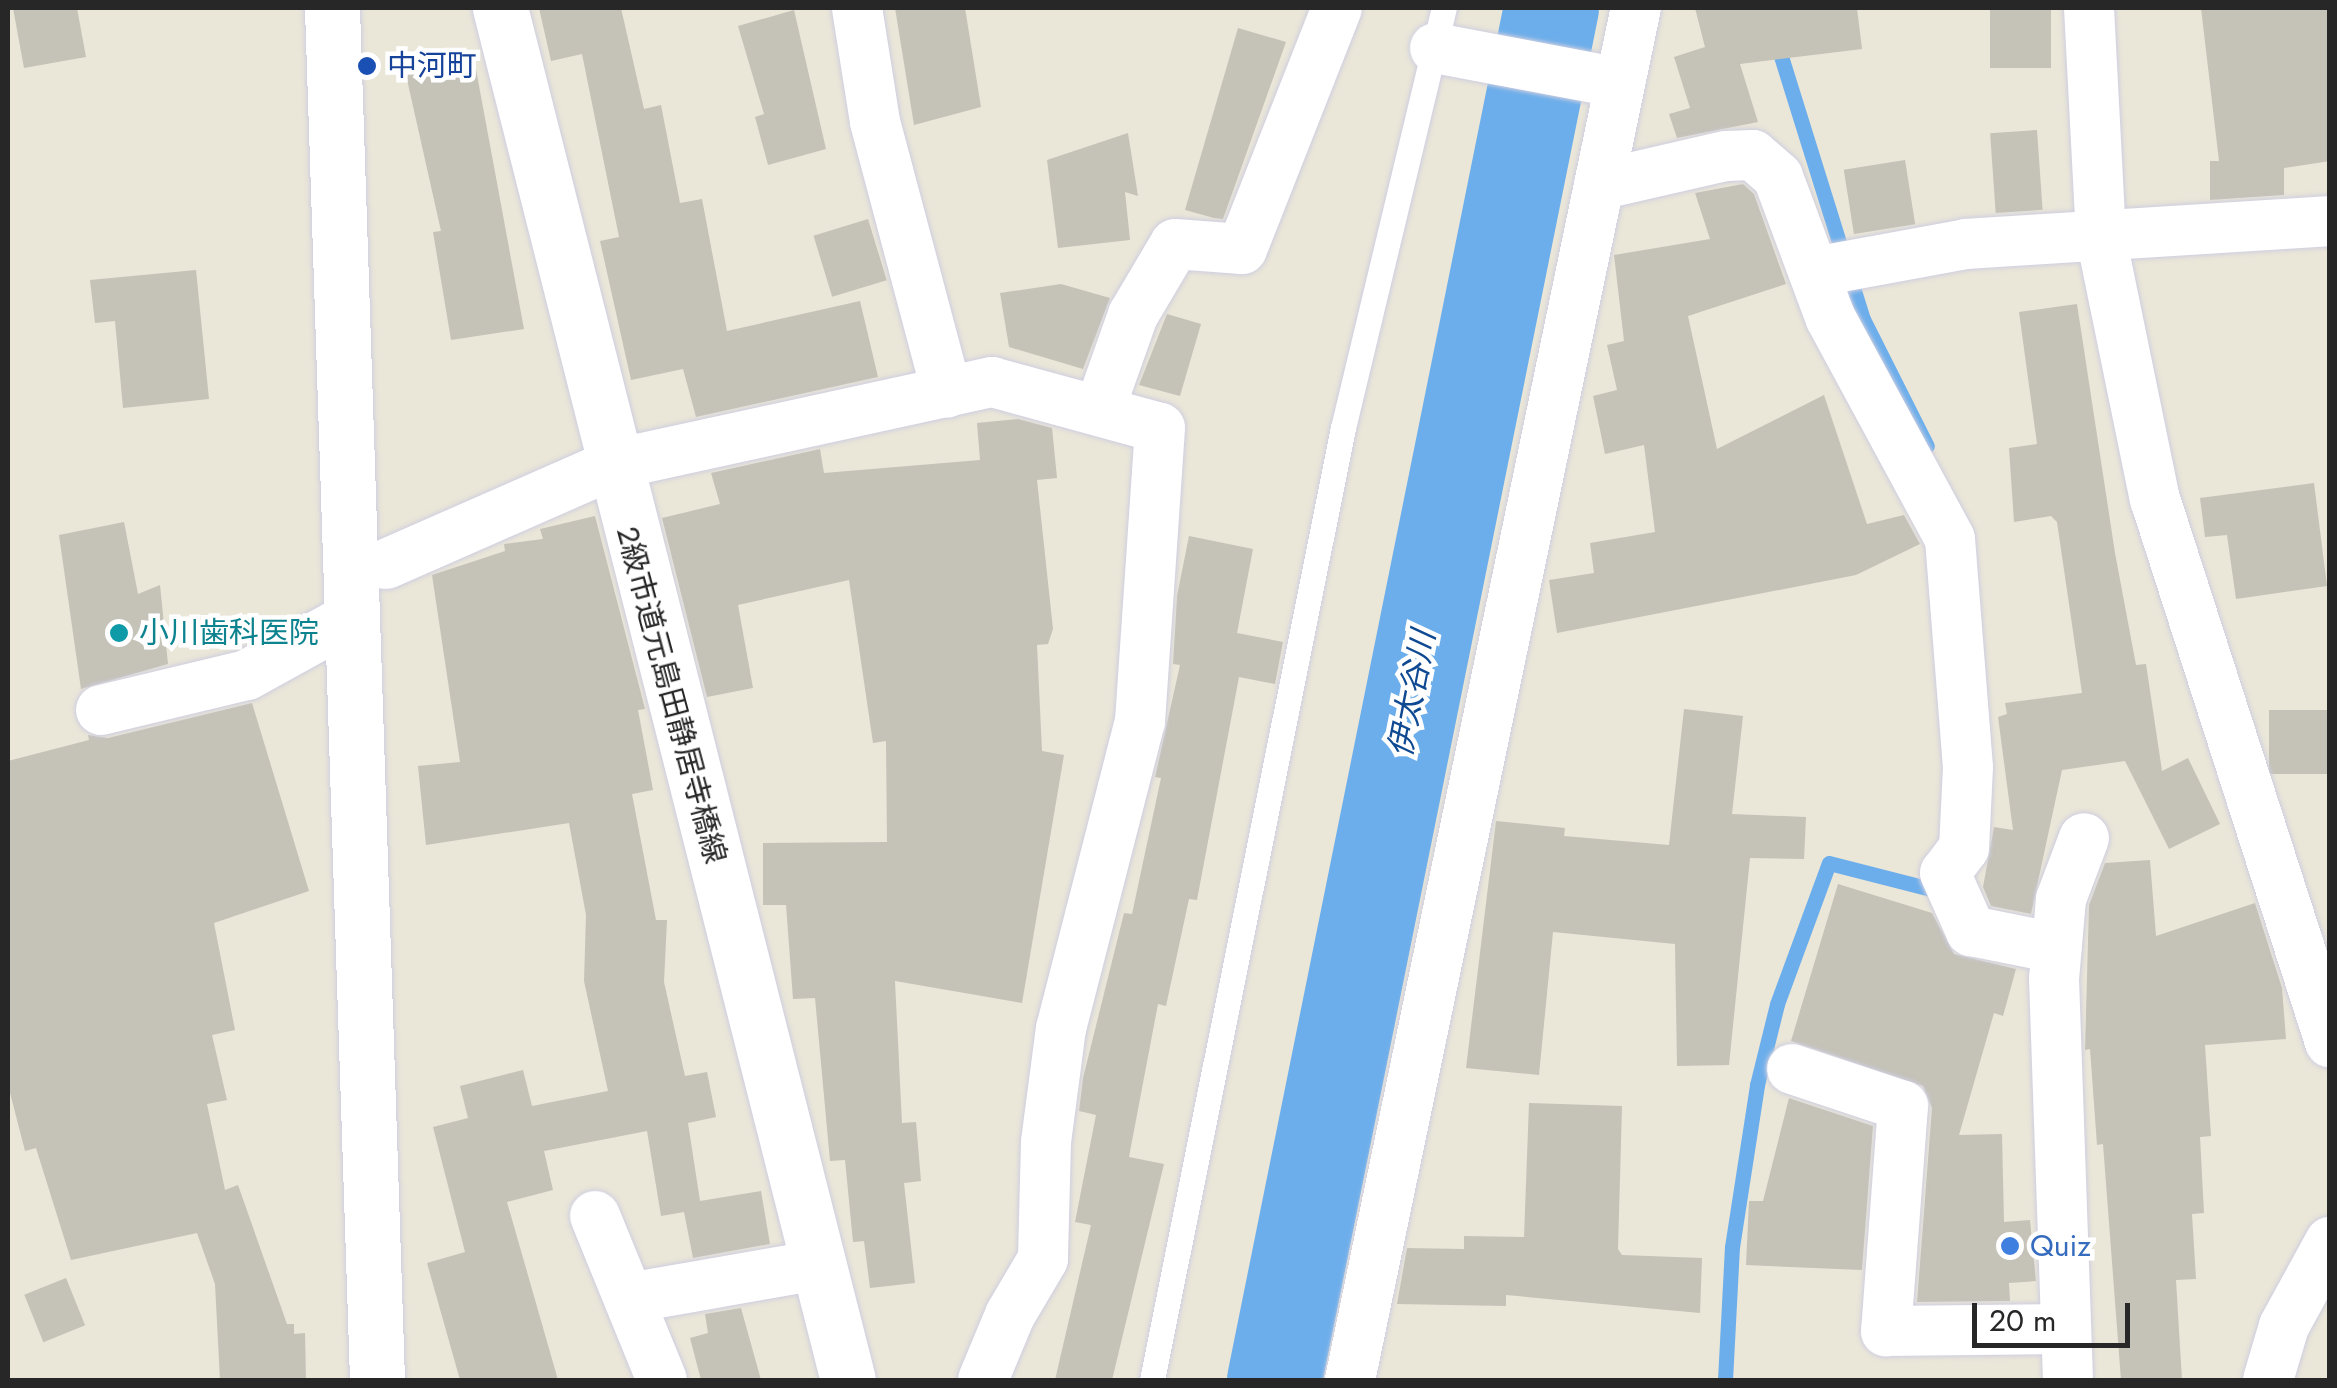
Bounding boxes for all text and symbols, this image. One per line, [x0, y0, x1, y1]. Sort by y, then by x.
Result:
place label: 中河町 [387, 48, 477, 84]
marker: 中河町 [356, 55, 378, 77]
street label: 2級市道元島田静居寺橋線 [609, 523, 733, 867]
place label: 小川歯科医院 [139, 615, 319, 651]
marker: 小川歯科医院 [108, 622, 130, 644]
water label: 伊太谷川 [1381, 628, 1443, 760]
place label: Quiz [2030, 1228, 2091, 1264]
marker: Quiz [1999, 1235, 2021, 1257]
scale bar [1977, 1283, 2134, 1345]
text: 20 m [1989, 1299, 2056, 1342]

